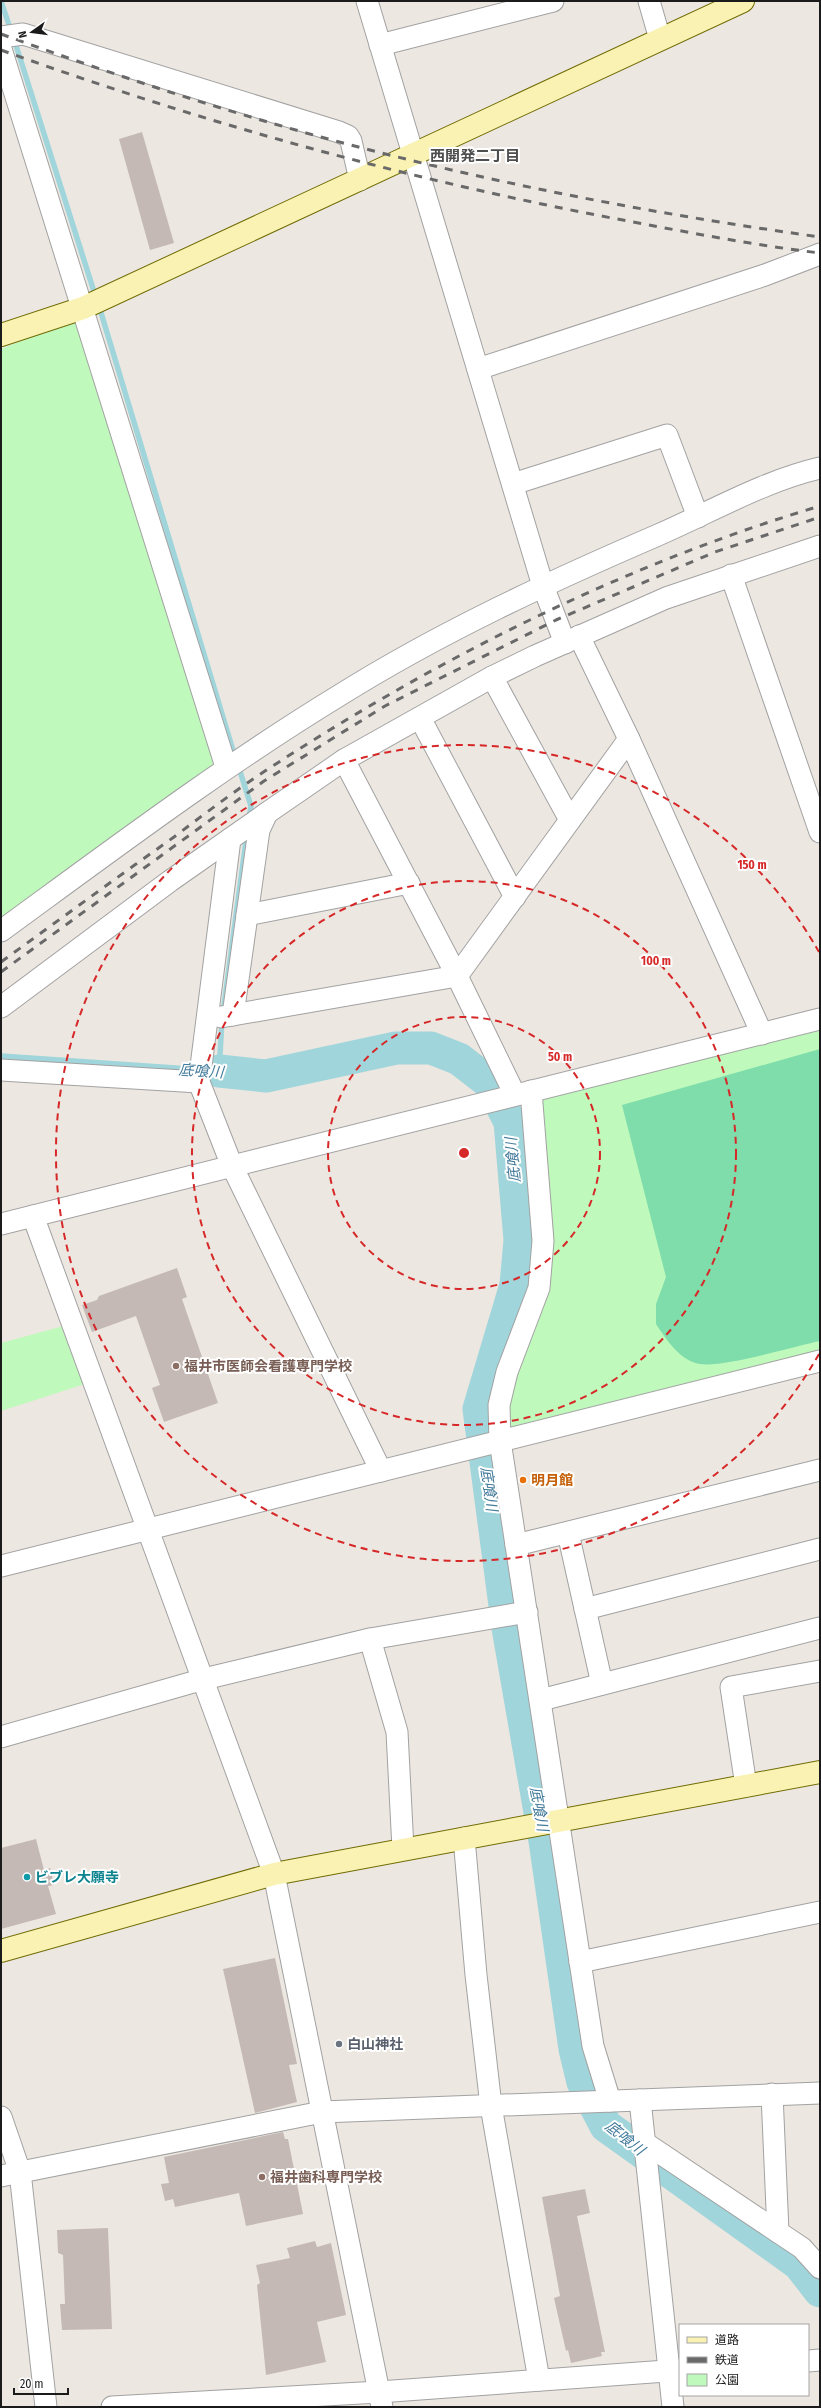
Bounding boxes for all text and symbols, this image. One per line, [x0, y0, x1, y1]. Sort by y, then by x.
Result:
north arrow [12, 12, 52, 52]
text: N [16, 30, 30, 39]
district label: 西開発二丁目 [430, 147, 520, 165]
text: 150 m [737, 858, 767, 872]
text: 100 m [641, 954, 671, 968]
text: 50 m [548, 1050, 572, 1064]
water label: 底喰川 [178, 1060, 226, 1082]
water label: 底喰川 [502, 1135, 524, 1183]
centre of rings [457, 1146, 471, 1160]
place label: 福井市医師会看護専門学校 [184, 1358, 352, 1375]
marker: 福井市医師会看護専門学校 [171, 1361, 181, 1371]
water label: 底喰川 [477, 1465, 501, 1515]
place label: 明月館 [531, 1472, 573, 1489]
marker: 明月館 [518, 1475, 528, 1485]
water label: 底喰川 [526, 1785, 552, 1835]
place label: ビブレ大願寺 [35, 1869, 119, 1886]
marker: ビブレ大願寺 [22, 1872, 32, 1882]
place label: 白山神社 [347, 2036, 403, 2053]
marker: 白山神社 [334, 2039, 344, 2049]
water label: 底喰川 [602, 2117, 650, 2160]
place label: 福井歯科専門学校 [270, 2169, 382, 2186]
marker: 福井歯科専門学校 [257, 2172, 267, 2182]
legend [679, 2324, 809, 2396]
text: 道路 [715, 2333, 739, 2347]
text: 鉄道 [715, 2353, 739, 2367]
scale bar [14, 2370, 68, 2396]
text: 公園 [715, 2373, 739, 2387]
text: 20 m [20, 2377, 44, 2391]

